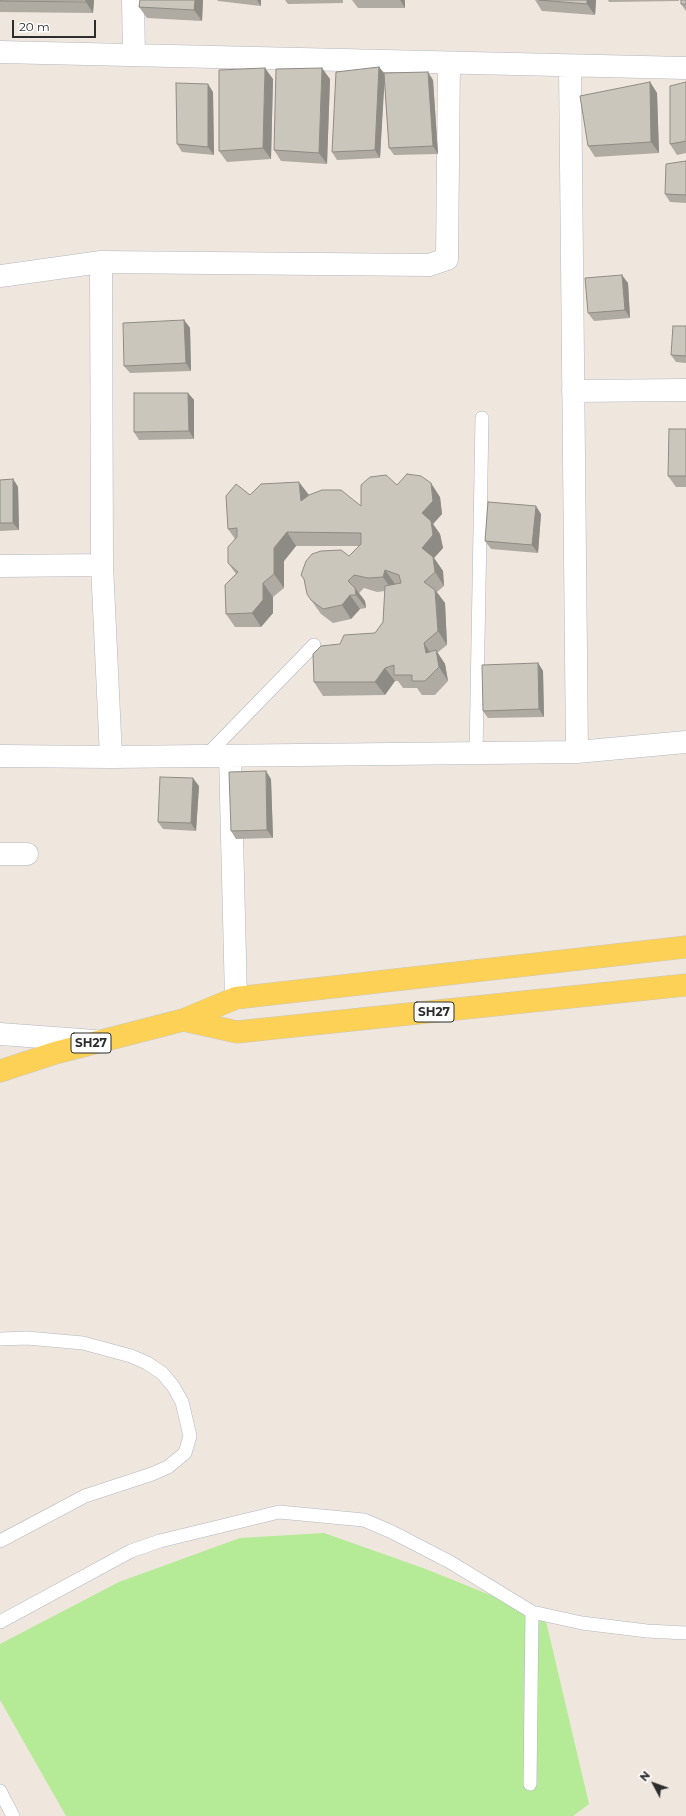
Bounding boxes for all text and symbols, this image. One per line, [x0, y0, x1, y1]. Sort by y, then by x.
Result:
scale bar [14, 12, 98, 38]
text: 20 m [19, 19, 50, 34]
road number: SH27 [414, 1002, 454, 1022]
road number: SH27 [71, 1033, 111, 1053]
north arrow [634, 1764, 674, 1804]
text: N [637, 1768, 653, 1784]

